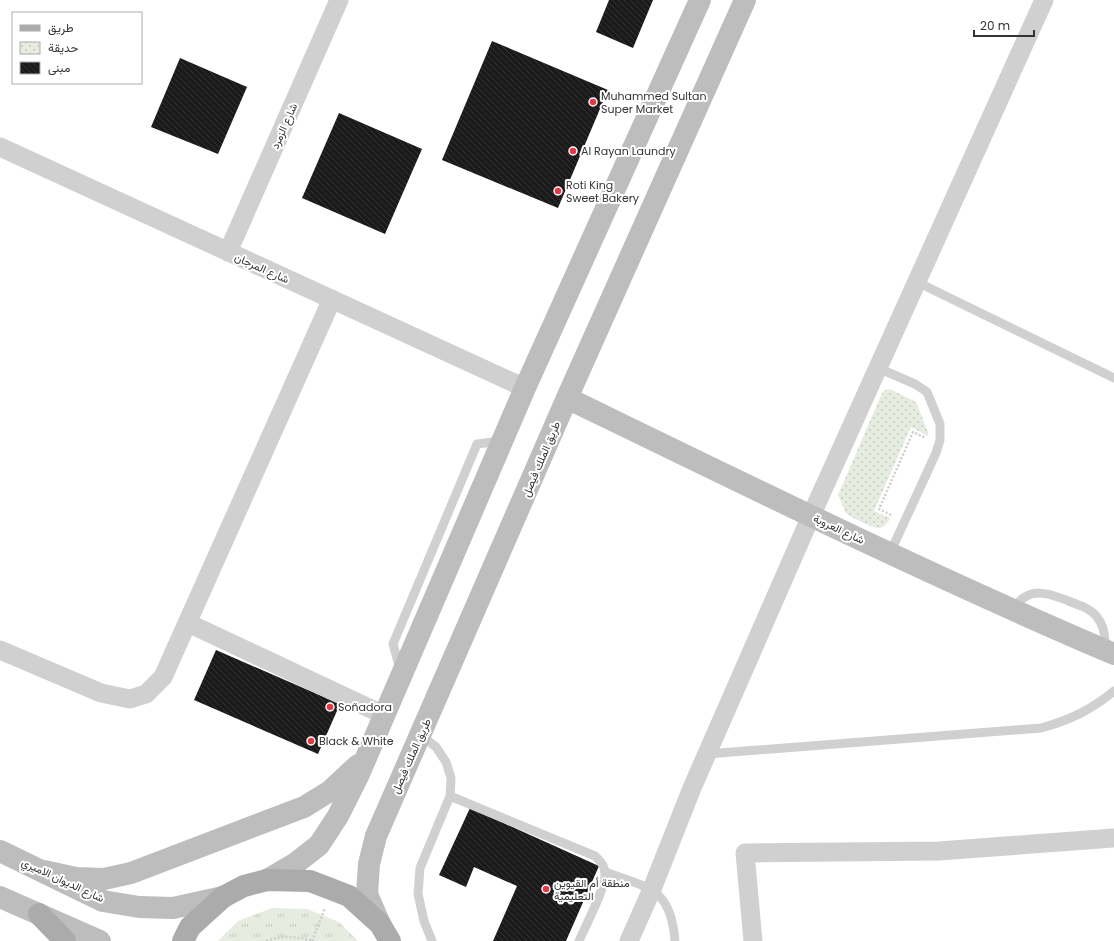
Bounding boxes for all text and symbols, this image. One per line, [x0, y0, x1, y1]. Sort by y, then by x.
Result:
legend [12, 12, 142, 84]
scale bar [974, 12, 1034, 38]
text: 20 m [980, 17, 1010, 34]
text: طريق [48, 19, 74, 36]
text: حديقة [48, 39, 78, 56]
text: مبنى [48, 59, 70, 76]
place label: Muhammed Sultan Super Market [601, 88, 707, 117]
marker: Muhammed Sultan Super Market [588, 97, 598, 107]
street label: شارع الزمرد [267, 100, 301, 152]
place label: Al Rayan Laundry [581, 143, 677, 159]
marker: Al Rayan Laundry [568, 146, 578, 156]
place label: Roti King Sweet Bakery [566, 177, 640, 206]
marker: Roti King Sweet Bakery [553, 186, 563, 196]
street label: شارع المرجان [232, 249, 292, 287]
street label: طريق الملك فيصل [518, 419, 564, 499]
street label: شارع العروبة [811, 510, 868, 548]
place label: Soñadora [338, 699, 392, 715]
marker: Soñadora [325, 702, 335, 712]
street label: طريق الملك فيصل [387, 716, 435, 796]
place label: Black & White [319, 733, 394, 749]
marker: Black & White [306, 736, 316, 746]
street label: شارع الديوان الاميري [18, 854, 107, 908]
place label: منطقة أم القيوين التعليمية [554, 875, 630, 904]
marker: منطقة أم القيوين التعليمية [541, 884, 551, 894]

